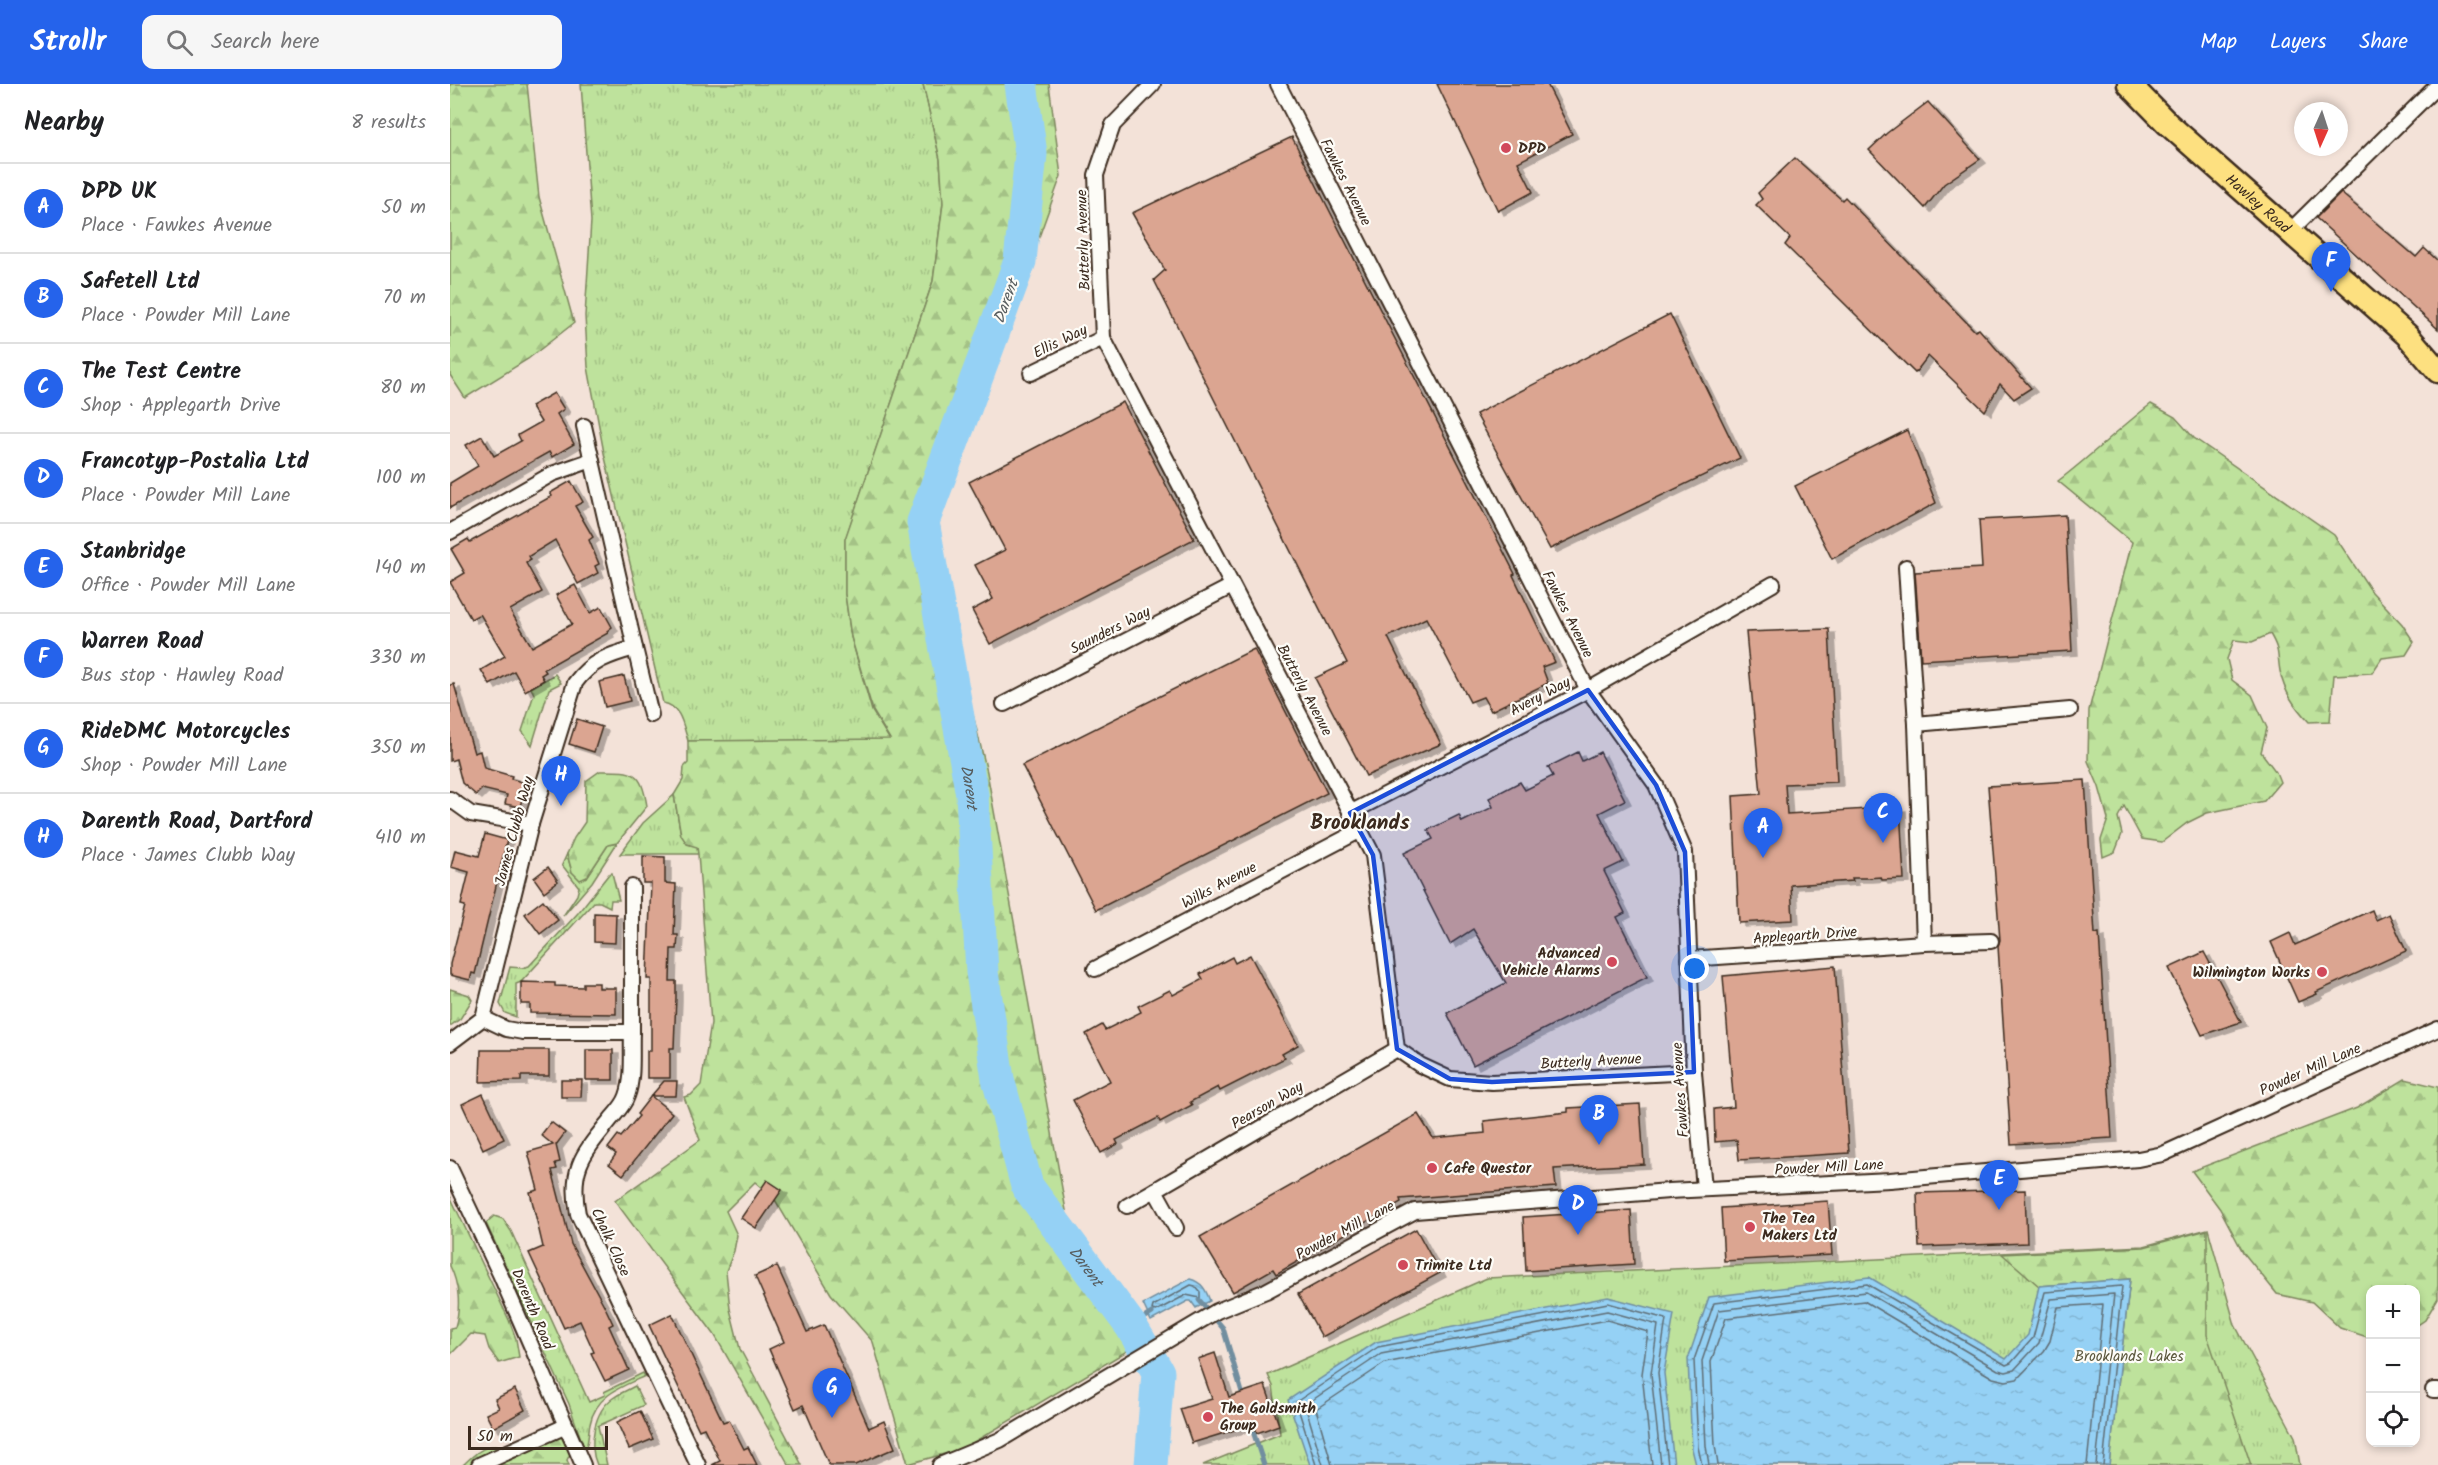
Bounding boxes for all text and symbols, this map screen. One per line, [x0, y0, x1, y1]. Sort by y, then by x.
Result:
search box [142, 15, 562, 69]
text: Strollr [30, 20, 106, 65]
text: Search here [211, 25, 320, 60]
icon: search [163, 26, 196, 59]
text: Map [2200, 26, 2237, 59]
text: Layers [2270, 26, 2326, 59]
text: Share [2359, 26, 2408, 59]
text: Nearby [24, 102, 104, 144]
north arrow [2294, 102, 2348, 156]
text: 8 results [351, 107, 426, 139]
street label: Fawkes Avenue [1313, 135, 1378, 231]
place label: DPD [1518, 137, 1546, 161]
marker: DPD [1499, 141, 1513, 155]
street label: Hawley Road [2219, 169, 2296, 240]
text: DPD UK [81, 175, 157, 210]
street label: Butterly Avenue [1070, 189, 1098, 291]
text: A [37, 192, 50, 224]
text: 50 m [381, 192, 426, 224]
text: Place · Fawkes Avenue [81, 210, 272, 242]
pin: F [2312, 242, 2350, 292]
text: Safetell Ltd [81, 265, 199, 300]
water label: Darent [987, 273, 1027, 327]
text: B [37, 282, 50, 314]
text: 70 m [383, 282, 426, 314]
text: Place · Powder Mill Lane [81, 300, 290, 332]
street label: Ellis Way [1029, 318, 1093, 365]
text: The Test Centre [81, 355, 241, 390]
text: C [37, 372, 50, 404]
text: 80 m [380, 372, 426, 404]
text: Shop · Applegarth Drive [81, 390, 281, 422]
text: Francotyp-Postalia Ltd [81, 445, 309, 480]
text: D [37, 462, 50, 494]
text: 100 m [376, 462, 426, 494]
text: Place · Powder Mill Lane [81, 480, 290, 512]
text: Stanbridge [81, 535, 186, 570]
text: E [38, 552, 49, 584]
text: 140 m [375, 552, 426, 584]
street label: Fawkes Avenue [1535, 567, 1600, 663]
text: Office · Powder Mill Lane [81, 570, 295, 602]
street label: Saunders Way [1066, 600, 1156, 661]
text: Warren Road [81, 625, 203, 660]
street label: Butterly Avenue [1270, 640, 1339, 741]
text: F [38, 642, 49, 674]
text: 330 m [369, 642, 426, 674]
text: Bus stop · Hawley Road [81, 660, 283, 692]
street label: Avery Way [1506, 670, 1576, 723]
text: RideDMC Motorcycles [81, 715, 290, 750]
text: G [38, 732, 49, 764]
text: 350 m [370, 732, 426, 764]
text: Shop · Powder Mill Lane [81, 750, 287, 782]
pin: H [542, 756, 580, 806]
water label: Darent [953, 763, 984, 813]
street label: James Clubb Way [489, 773, 541, 889]
pin: C [1864, 794, 1902, 843]
text: Darenth Road, Dartford [81, 805, 312, 840]
district label: Brooklands [1310, 807, 1410, 840]
pin: A [1744, 808, 1782, 858]
text: H [37, 822, 50, 854]
text: 410 m [375, 822, 426, 854]
text: Place · James Clubb Way [81, 840, 295, 872]
street label: Wilks Avenue [1177, 856, 1262, 916]
street label: Applegarth Drive [1752, 920, 1858, 952]
place label: Advanced Vehicle Alarms [1502, 942, 1601, 983]
your location [1680, 954, 1709, 983]
marker: Advanced Vehicle Alarms [1605, 955, 1619, 969]
place label: Wilmington Works [2192, 961, 2310, 985]
marker: Wilmington Works [2315, 965, 2329, 979]
street label: Powder Mill Lane [2256, 1037, 2365, 1103]
street label: Fawkes Avenue [1666, 1041, 1696, 1138]
street label: Butterly Avenue [1540, 1047, 1642, 1077]
street label: Pearson Way [1227, 1075, 1309, 1136]
pin: B [1580, 1096, 1618, 1145]
street label: Powder Mill Lane [1774, 1153, 1884, 1183]
place label: Cafe Questor [1444, 1157, 1532, 1181]
pin: E [1980, 1160, 2018, 1210]
marker: Cafe Questor [1425, 1161, 1439, 1175]
pin: D [1558, 1186, 1598, 1235]
street label: Powder Mill Lane [1292, 1195, 1399, 1267]
street label: Chalk Close [584, 1204, 637, 1281]
place label: The Tea Makers Ltd [1762, 1207, 1838, 1248]
marker: The Tea Makers Ltd [1743, 1220, 1757, 1234]
water label: Darent [1062, 1241, 1110, 1295]
place label: Trimite Ltd [1415, 1254, 1492, 1278]
marker: Trimite Ltd [1396, 1258, 1410, 1272]
street label: Darenth Road [504, 1265, 560, 1354]
map controls [2366, 1285, 2420, 1447]
button: + [2366, 1285, 2420, 1339]
button: − [2366, 1339, 2420, 1393]
park label: Brooklands Lakes [2074, 1345, 2184, 1369]
pin: G [812, 1368, 851, 1418]
button: locate [2366, 1393, 2420, 1447]
place label: The Goldsmith Group [1220, 1397, 1316, 1438]
marker: The Goldsmith Group [1201, 1410, 1215, 1424]
scale bar [468, 1423, 608, 1450]
text: 50 m [477, 1424, 513, 1449]

